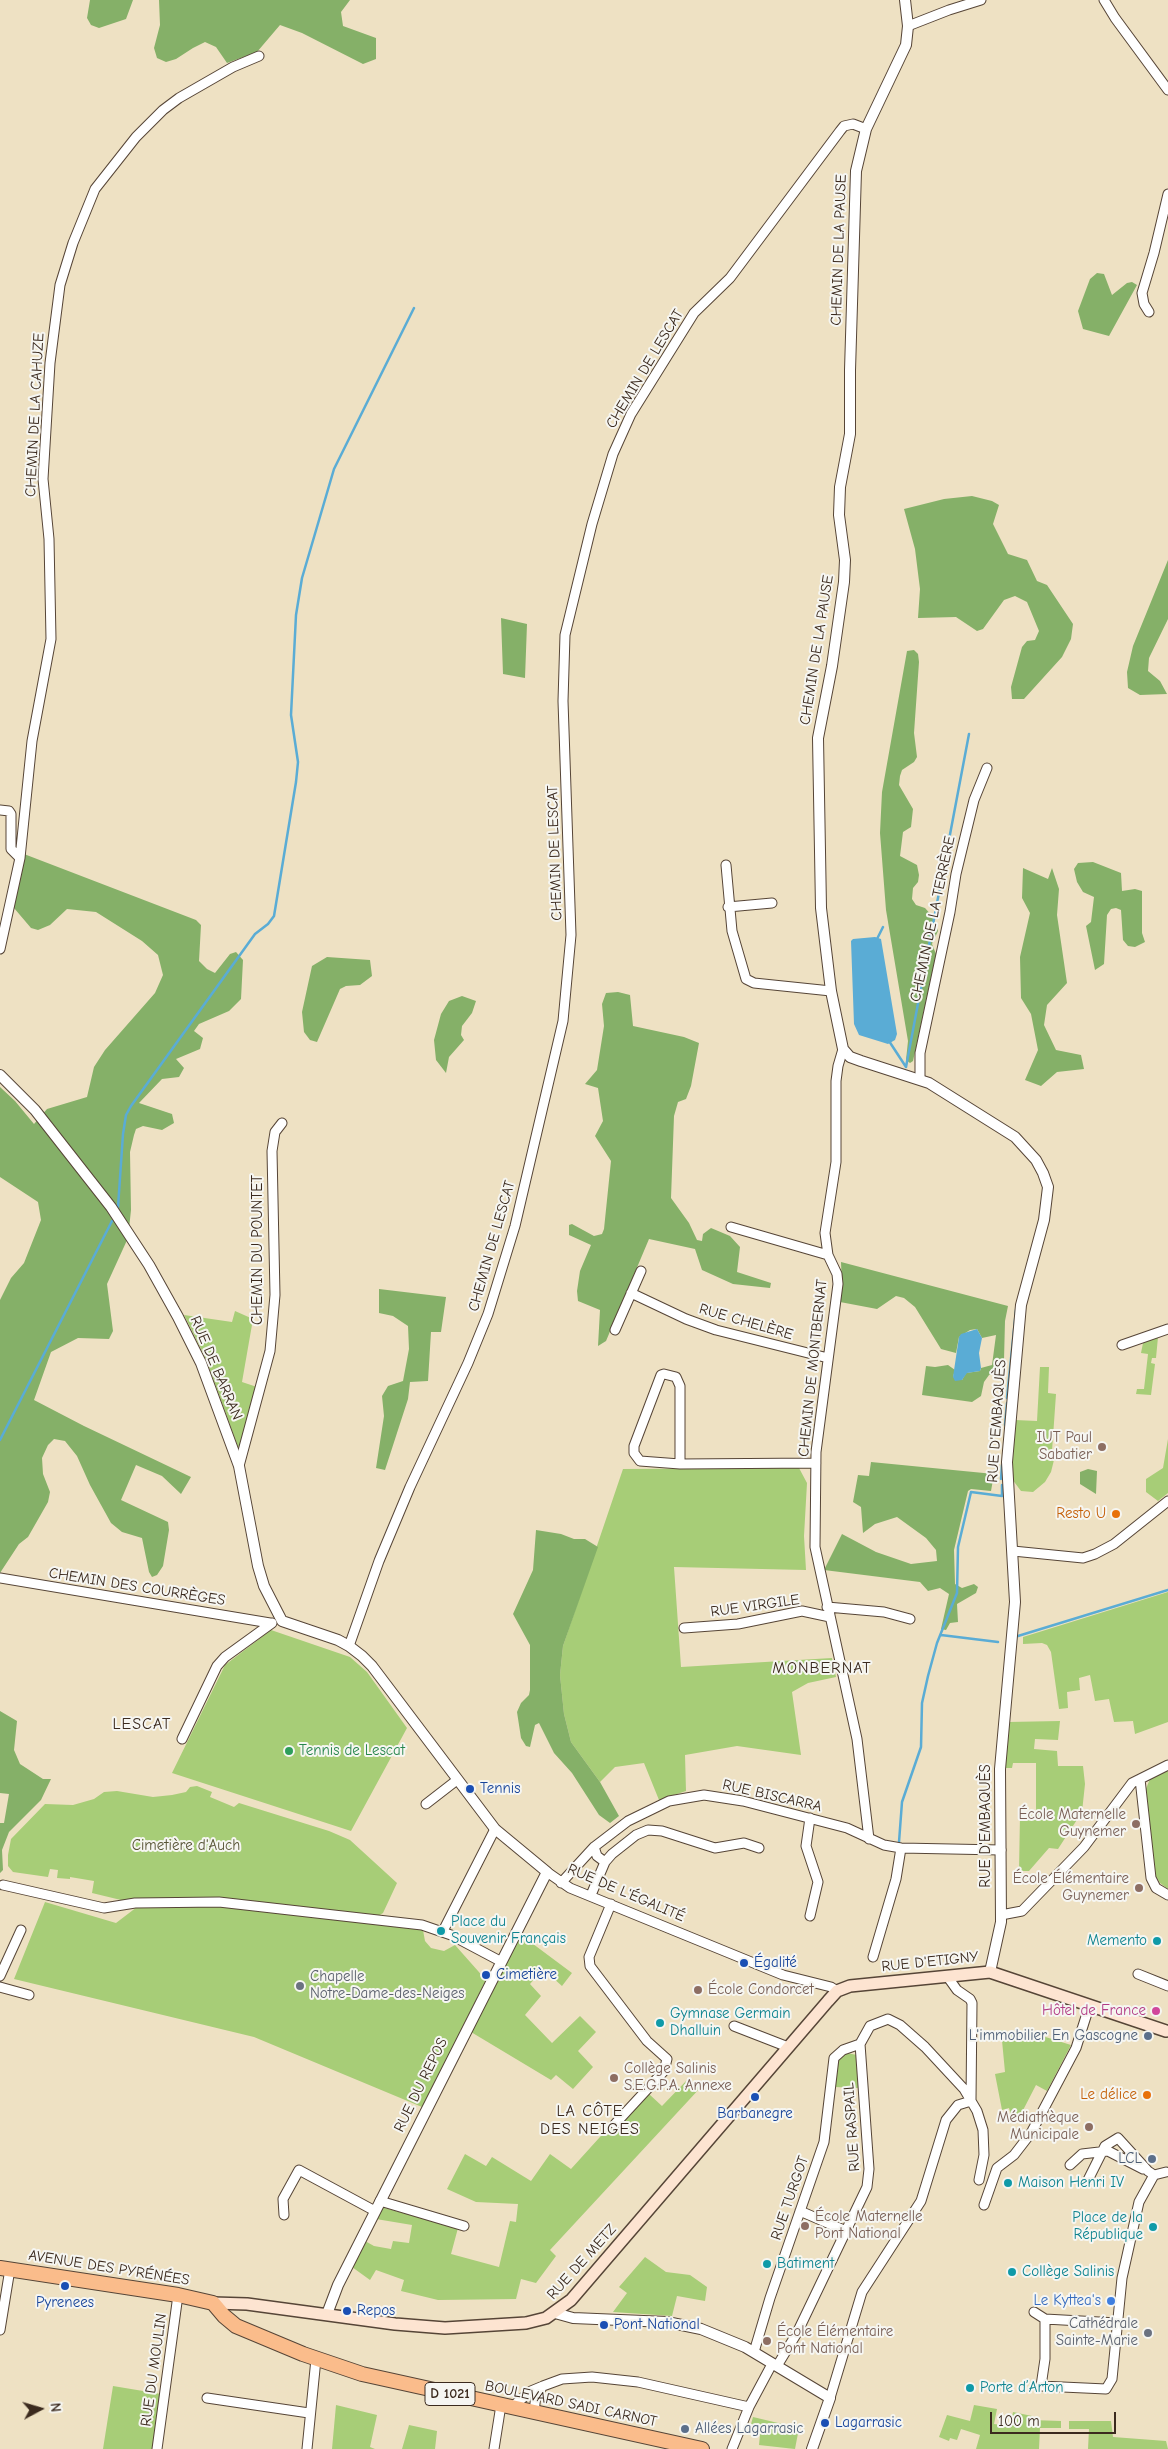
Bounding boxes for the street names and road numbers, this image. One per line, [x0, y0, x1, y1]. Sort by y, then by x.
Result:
street label: CHEMIN DE LA PAUSE [827, 174, 851, 326]
street label: CHEMIN DE LESCAT [602, 306, 688, 432]
street label: CHEMIN DE LA CAHUZE [22, 333, 48, 497]
street label: CHEMIN DE LA PAUSE [796, 574, 838, 726]
street label: CHEMIN DE LESCAT [544, 785, 566, 921]
street label: CHEMIN DE LA TERRÈRE [907, 835, 959, 1003]
street label: CHEMIN DU POUNTET [249, 1175, 267, 1325]
street label: CHEMIN DE LESCAT [465, 1178, 519, 1314]
street label: CHEMIN DE MONTBERNAT [795, 1278, 831, 1458]
street label: RUE CHELÈRE [697, 1300, 795, 1344]
street label: RUE DE BARRAN [186, 1313, 246, 1423]
street label: RUE D'EMBAQUÈS [984, 1359, 1010, 1483]
street label: CHEMIN DES COURRÈGES [48, 1564, 226, 1610]
street label: RUE VIRGILE [709, 1591, 801, 1621]
street label: RUE D'EMBAQUÈS [977, 1764, 995, 1888]
street label: RUE BISCARRA [721, 1776, 823, 1816]
street label: RUE DE L'ÉGALITÉ [565, 1860, 687, 1926]
street label: RUE D'ETIGNY [881, 1948, 979, 1976]
street label: RUE DU REPOS [390, 2035, 452, 2135]
street label: RUE RASPAIL [840, 2082, 864, 2172]
street label: RUE TURGOT [767, 2153, 813, 2243]
street label: RUE DE METZ [544, 2221, 620, 2303]
street label: AVENUE DES PYRÉNÉES [27, 2246, 191, 2290]
street label: RUE DU MOULIN [137, 2312, 171, 2428]
street label: BOULEVARD SADI CARNOT [483, 2377, 659, 2431]
road number: D 1021 [425, 2382, 475, 2406]

